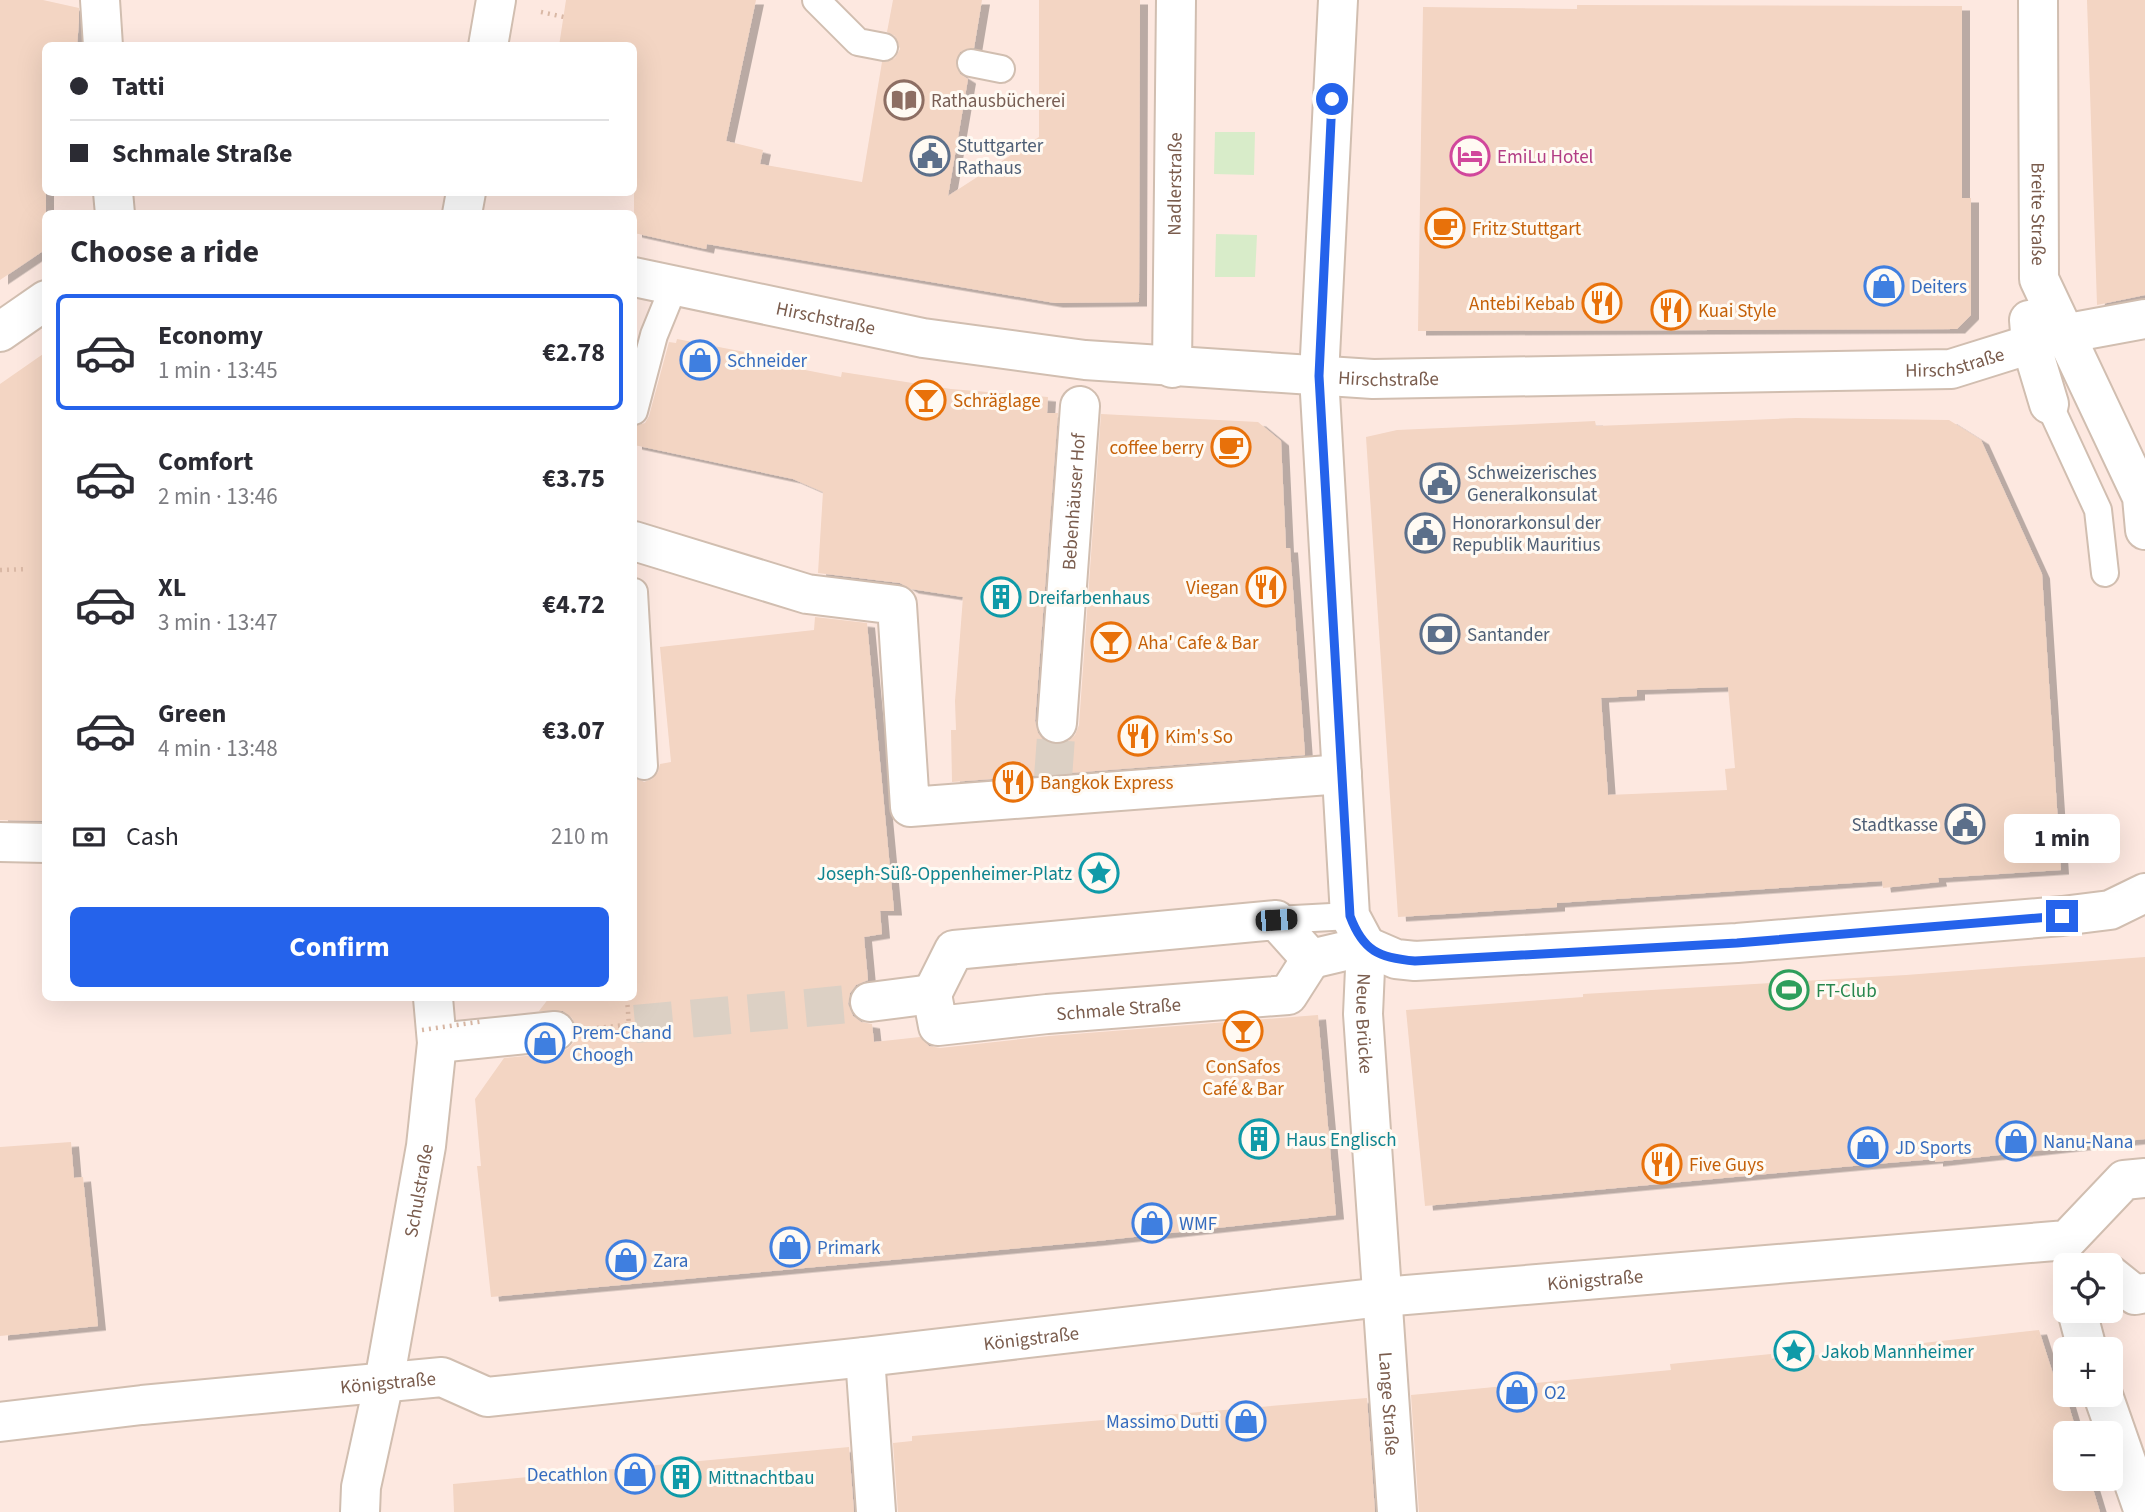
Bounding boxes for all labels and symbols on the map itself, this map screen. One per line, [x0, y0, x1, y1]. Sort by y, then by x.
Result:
library icon: Rathausbücherei [883, 79, 925, 121]
route start [1316, 83, 1348, 115]
place label: Rathausbücherei [931, 88, 1065, 115]
street label: Nadlerstraße [1161, 132, 1190, 236]
place label: Stuttgarter Rathaus [957, 133, 1044, 182]
public building icon: Stuttgarter Rathaus [909, 135, 951, 177]
hotel icon: EmiLu Hotel [1449, 135, 1491, 177]
place label: EmiLu Hotel [1497, 144, 1594, 171]
street label: Breite Straße [2024, 162, 2051, 266]
cafe icon: Fritz Stuttgart [1424, 207, 1466, 249]
place label: Fritz Stuttgart [1472, 216, 1582, 243]
shop icon: Deiters [1863, 265, 1905, 307]
place label: Deiters [1911, 274, 1967, 301]
restaurant icon: Antebi Kebab [1581, 282, 1623, 324]
restaurant icon: Kuai Style [1650, 289, 1692, 331]
place label: Antebi Kebab [1469, 291, 1575, 318]
street label: Hirschstraße [773, 295, 878, 343]
place label: Kuai Style [1698, 298, 1776, 325]
shop icon: Schneider [679, 339, 721, 381]
street label: Hirschstraße [1905, 341, 2008, 385]
place label: Schneider [727, 348, 808, 375]
street label: Hirschstraße [1337, 365, 1439, 394]
bar icon: Schräglage [905, 379, 947, 421]
place label: Schräglage [953, 388, 1041, 415]
cafe icon: coffee berry [1210, 426, 1252, 468]
street label: Bebenhäuser Hof [1056, 431, 1093, 571]
place label: coffee berry [1110, 435, 1204, 462]
place label: Schweizerisches Generalkonsulat [1467, 460, 1598, 509]
public building icon: Schweizerisches Generalkonsulat [1419, 462, 1461, 504]
place label: Honorarkonsul der Republik Mauritius [1452, 510, 1601, 559]
public building icon: Honorarkonsul der Republik Mauritius [1404, 512, 1446, 554]
restaurant icon: Viegan [1245, 566, 1287, 608]
place label: Viegan [1186, 575, 1239, 602]
building icon: Dreifarbenhaus [980, 576, 1022, 618]
place label: Dreifarbenhaus [1028, 585, 1150, 612]
bank icon: Santander [1419, 613, 1461, 655]
bar icon: Aha' Cafe & Bar [1090, 621, 1132, 663]
place label: Santander [1467, 622, 1550, 649]
place label: Aha' Cafe & Bar [1138, 630, 1259, 657]
restaurant icon: Kim's So [1117, 715, 1159, 757]
place label: Kim's So [1165, 724, 1233, 751]
restaurant icon: Bangkok Express [992, 761, 1034, 803]
place label: Bangkok Express [1040, 770, 1174, 797]
public building icon: Stadtkasse [1944, 803, 1986, 845]
place label: Stadtkasse [1852, 812, 1938, 839]
callout: 1 min [2004, 814, 2120, 864]
place icon: Joseph-Süß-Oppenheimer-Platz [1078, 852, 1120, 894]
place label: Joseph-Süß-Oppenheimer-Platz [817, 861, 1072, 888]
route end [2046, 900, 2078, 932]
car [1255, 908, 1298, 932]
sports icon: FT-Club [1768, 969, 1810, 1011]
street label: Neue Brücke [1348, 973, 1379, 1075]
place label: FT-Club [1816, 978, 1877, 1005]
street label: Schmale Straße [1055, 991, 1182, 1028]
bar icon: ConSafos Café & Bar [1222, 1010, 1264, 1052]
place label: Prem-Chand Choogh [572, 1020, 672, 1069]
shop icon: Prem-Chand Choogh [524, 1022, 566, 1064]
place label: ConSafos Café & Bar [1202, 1054, 1284, 1103]
building icon: Haus Englisch [1238, 1118, 1280, 1160]
shop icon: Nanu-Nana [1995, 1120, 2037, 1162]
shop icon: JD Sports [1847, 1126, 1889, 1168]
place label: Haus Englisch [1286, 1127, 1397, 1154]
place label: Nanu-Nana [2043, 1129, 2133, 1156]
place label: JD Sports [1895, 1135, 1971, 1162]
street label: Schulstraße [398, 1142, 441, 1240]
restaurant icon: Five Guys [1641, 1143, 1683, 1185]
place label: Five Guys [1689, 1152, 1764, 1179]
shop icon: WMF [1131, 1202, 1173, 1244]
place label: WMF [1179, 1211, 1217, 1238]
shop icon: Primark [769, 1226, 811, 1268]
place label: Primark [817, 1235, 881, 1262]
shop icon: Zara [605, 1239, 647, 1281]
place label: Zara [653, 1248, 688, 1275]
street label: Königstraße [1546, 1263, 1644, 1298]
street label: Königstraße [982, 1320, 1081, 1358]
place icon: Jakob Mannheimer [1773, 1330, 1815, 1372]
place label: Jakob Mannheimer [1821, 1339, 1974, 1366]
street label: Lange Straße [1371, 1351, 1405, 1457]
street label: Königstraße [339, 1366, 437, 1401]
shop icon: O2 [1496, 1371, 1538, 1413]
place label: O2 [1544, 1380, 1566, 1407]
shop icon: Massimo Dutti [1225, 1400, 1267, 1442]
place label: Massimo Dutti [1106, 1409, 1219, 1436]
shop icon: Decathlon [614, 1453, 656, 1495]
building icon: Mittnachtbau [660, 1456, 702, 1498]
place label: Decathlon [527, 1462, 608, 1489]
place label: Mittnachtbau [708, 1465, 815, 1492]

